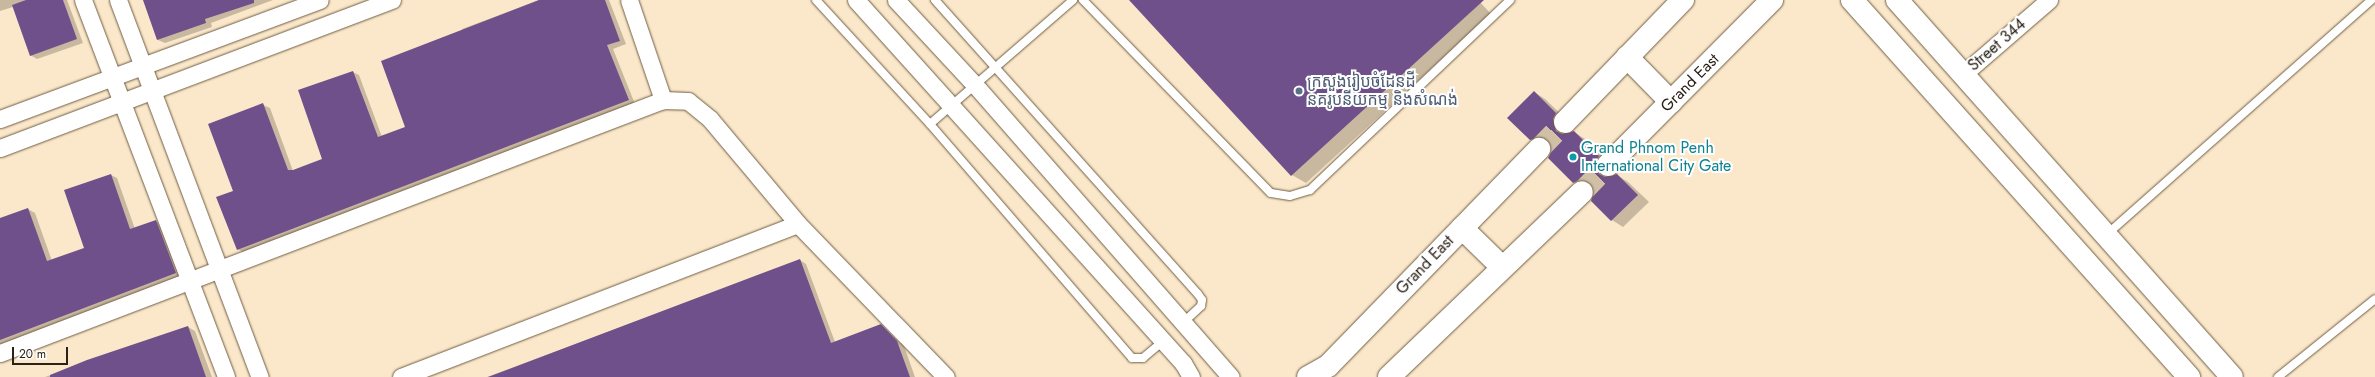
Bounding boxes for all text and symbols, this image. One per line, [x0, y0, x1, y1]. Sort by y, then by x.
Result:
street label: Street 344 [1964, 15, 2030, 75]
street label: Grand East [1657, 50, 1723, 116]
place label: ក្រសួងរៀបចំដែនដី នគរូបនីយកម្ម និងសំណង់ [1307, 72, 1458, 110]
marker: ក្រសួងរៀបចំដែនដី នគរូបនីយកម្ម និងសំណង់ [1294, 86, 1304, 96]
place label: Grand Phnom Penh International City Gate [1581, 138, 1731, 176]
marker: Grand Phnom Penh International City Gate [1568, 152, 1578, 162]
street label: Grand East [1392, 231, 1458, 299]
scale bar [14, 339, 70, 365]
text: 20 m [19, 345, 46, 363]

